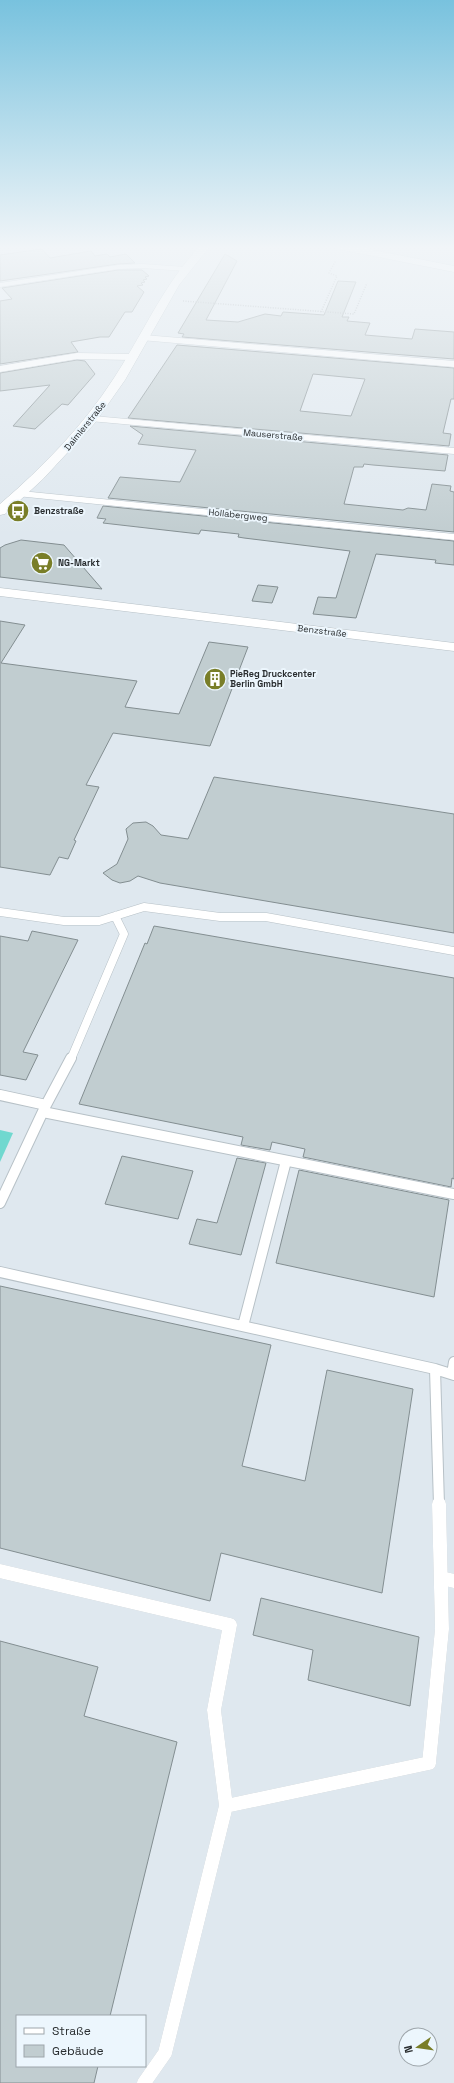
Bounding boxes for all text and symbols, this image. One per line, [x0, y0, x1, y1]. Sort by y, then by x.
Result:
street label: Daimlerstraße [61, 399, 109, 453]
street label: Mauserstraße [243, 426, 303, 444]
bus stop icon: Benzstraße [5, 498, 31, 524]
place label: Benzstraße [34, 505, 84, 517]
street label: Hollabergweg [208, 506, 268, 524]
supermarket icon: NG-Markt [29, 550, 55, 576]
place label: NG-Markt [58, 557, 100, 569]
street label: Benzstraße [297, 622, 347, 640]
building icon: PieReg Druckcenter Berlin GmbH [202, 666, 228, 692]
place label: PieReg Druckcenter Berlin GmbH [230, 668, 316, 690]
legend [16, 2015, 146, 2067]
text: Straße [52, 2023, 91, 2039]
north arrow [398, 2027, 438, 2067]
text: Gebäude [52, 2043, 104, 2059]
text: N [401, 2044, 416, 2054]

